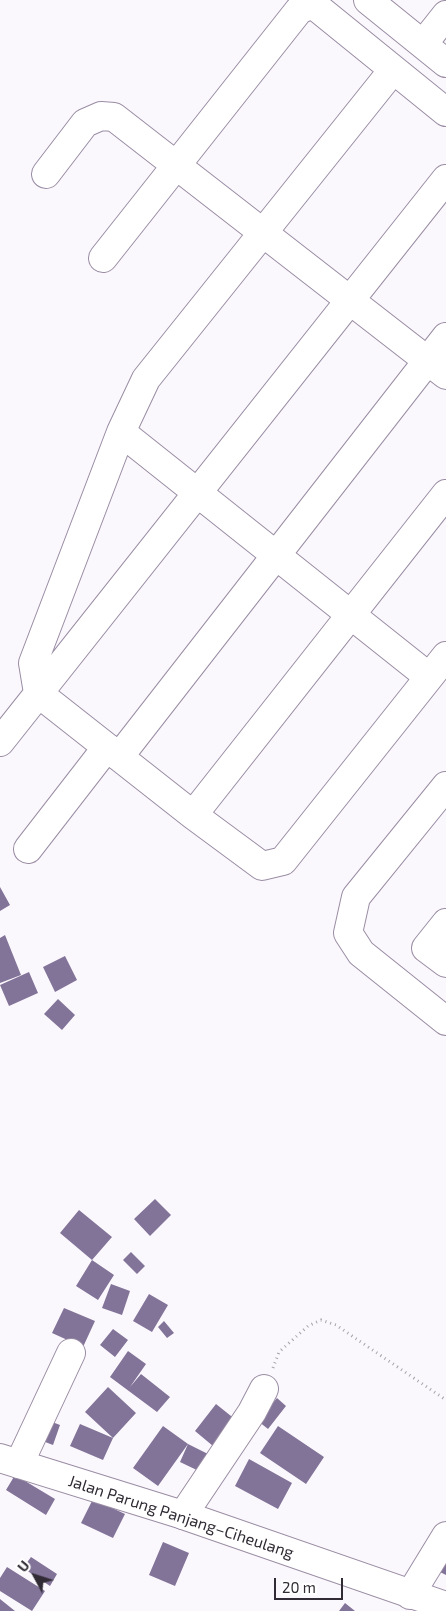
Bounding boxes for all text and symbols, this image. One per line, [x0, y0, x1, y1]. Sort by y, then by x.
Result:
street label: Jalan Parung Panjang–Ciheulang [66, 1471, 296, 1563]
north arrow [10, 1551, 60, 1601]
text: U [14, 1557, 33, 1575]
scale bar [276, 1568, 345, 1600]
text: 20 m [282, 1578, 316, 1596]

